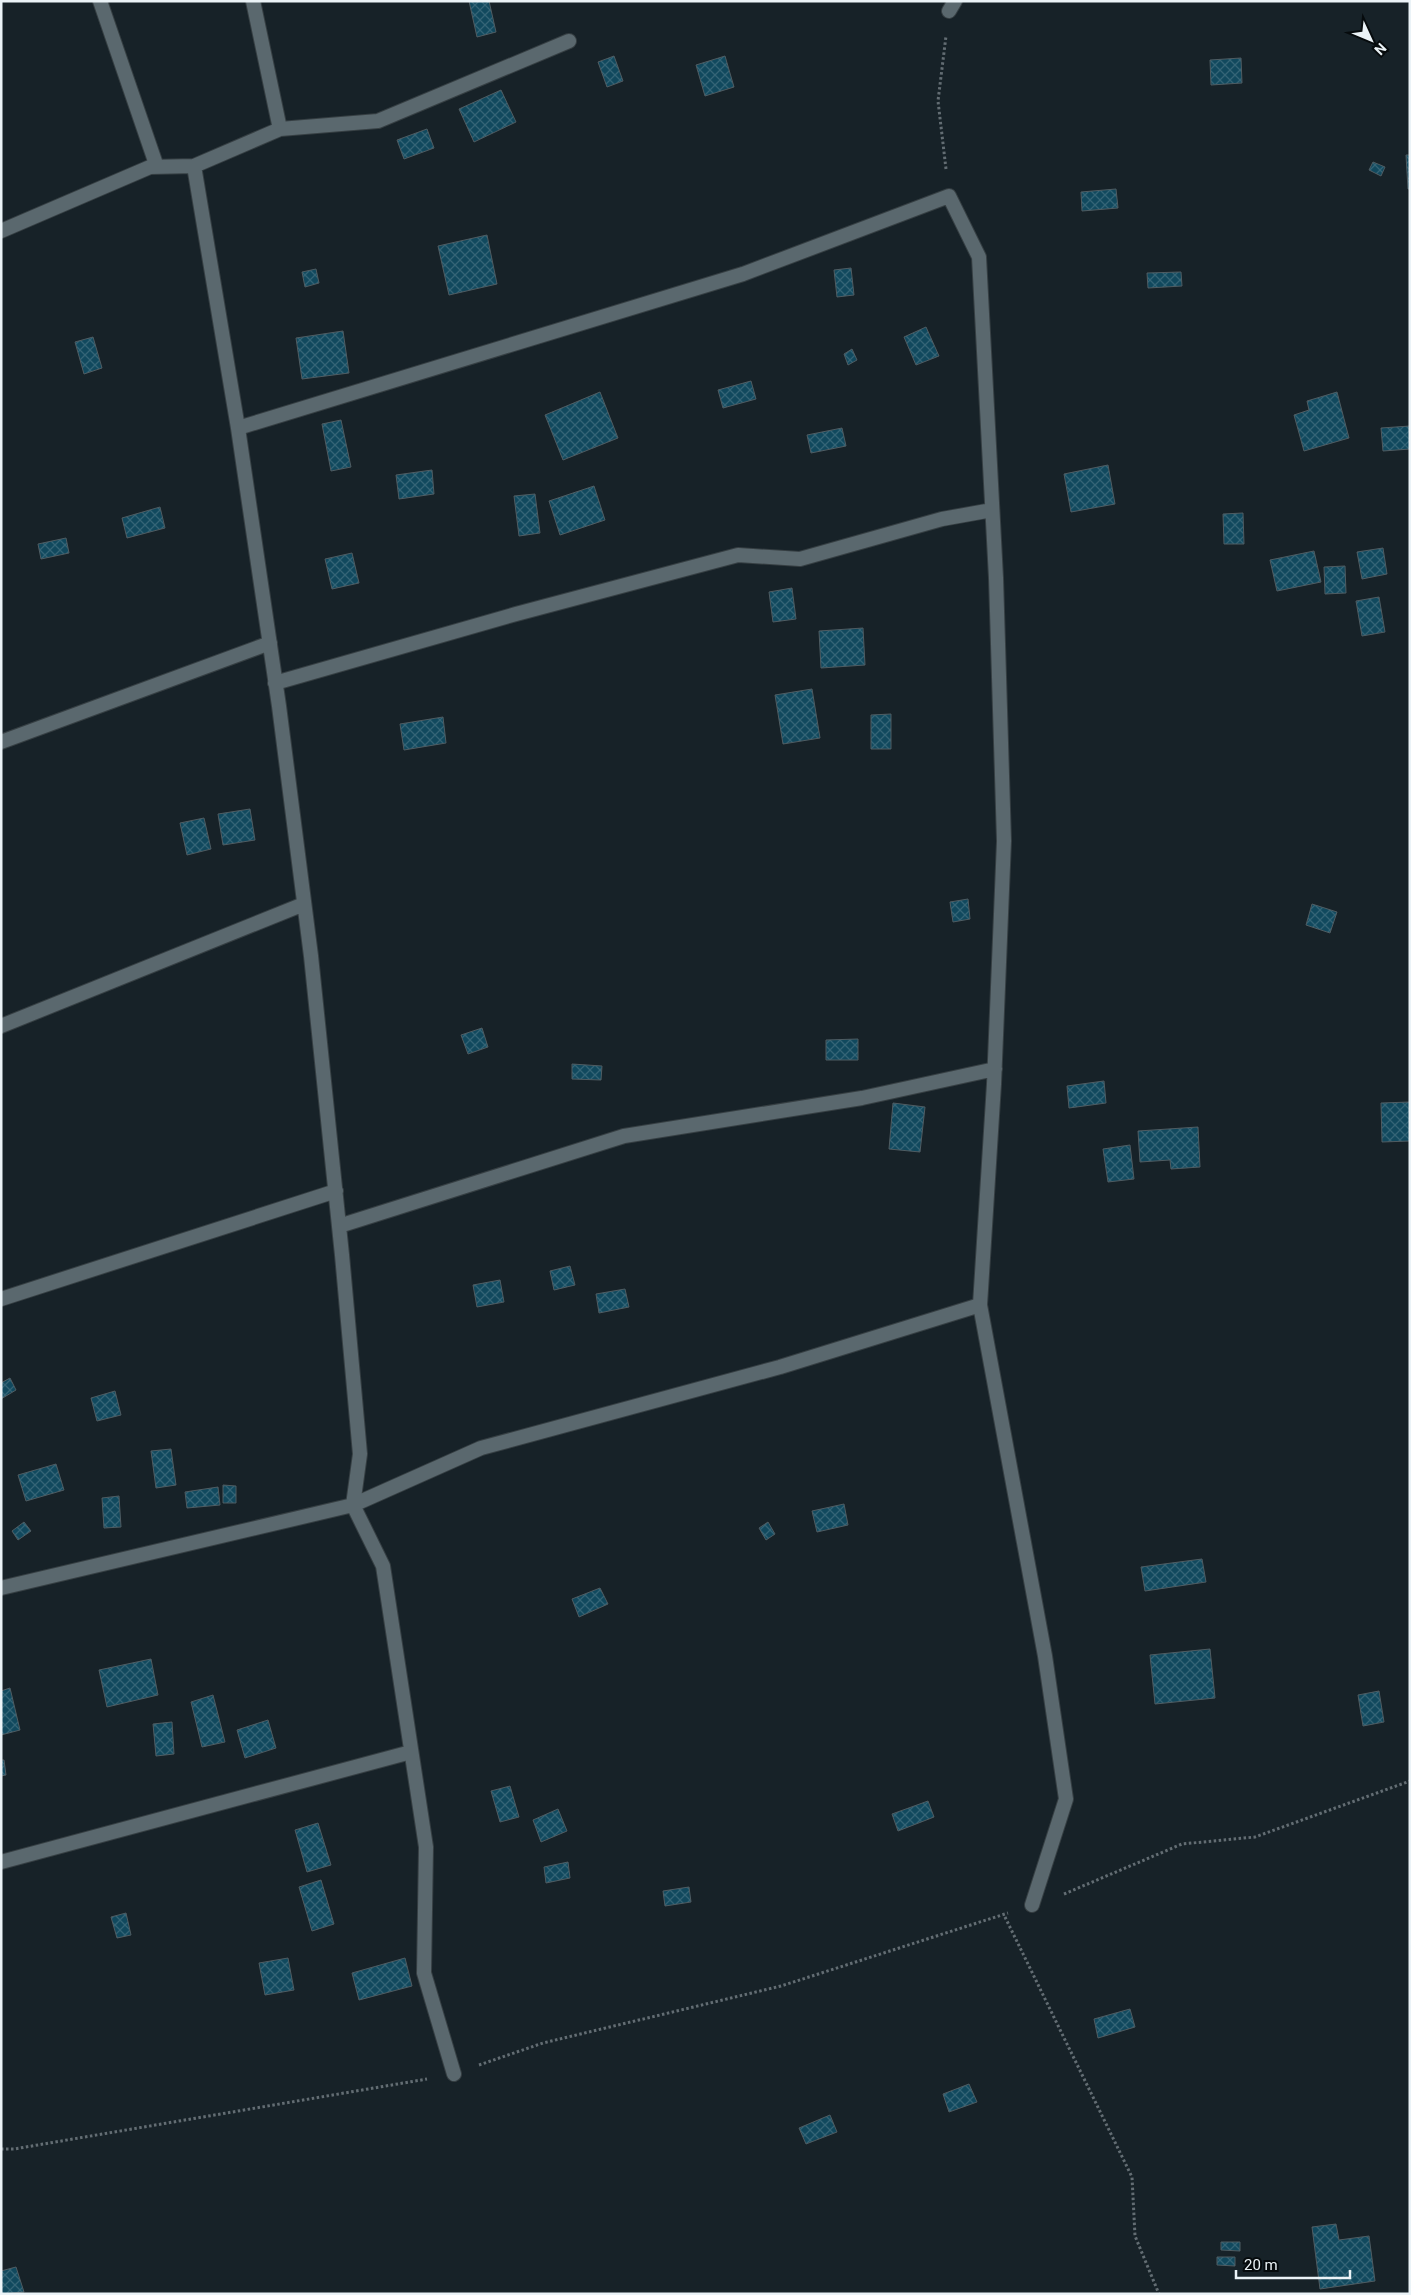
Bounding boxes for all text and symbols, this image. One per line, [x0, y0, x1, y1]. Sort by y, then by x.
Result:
north arrow [1346, 15, 1396, 65]
text: N [1371, 40, 1390, 58]
scale bar [1236, 2248, 1350, 2280]
text: 20 m [1244, 2256, 1278, 2274]

